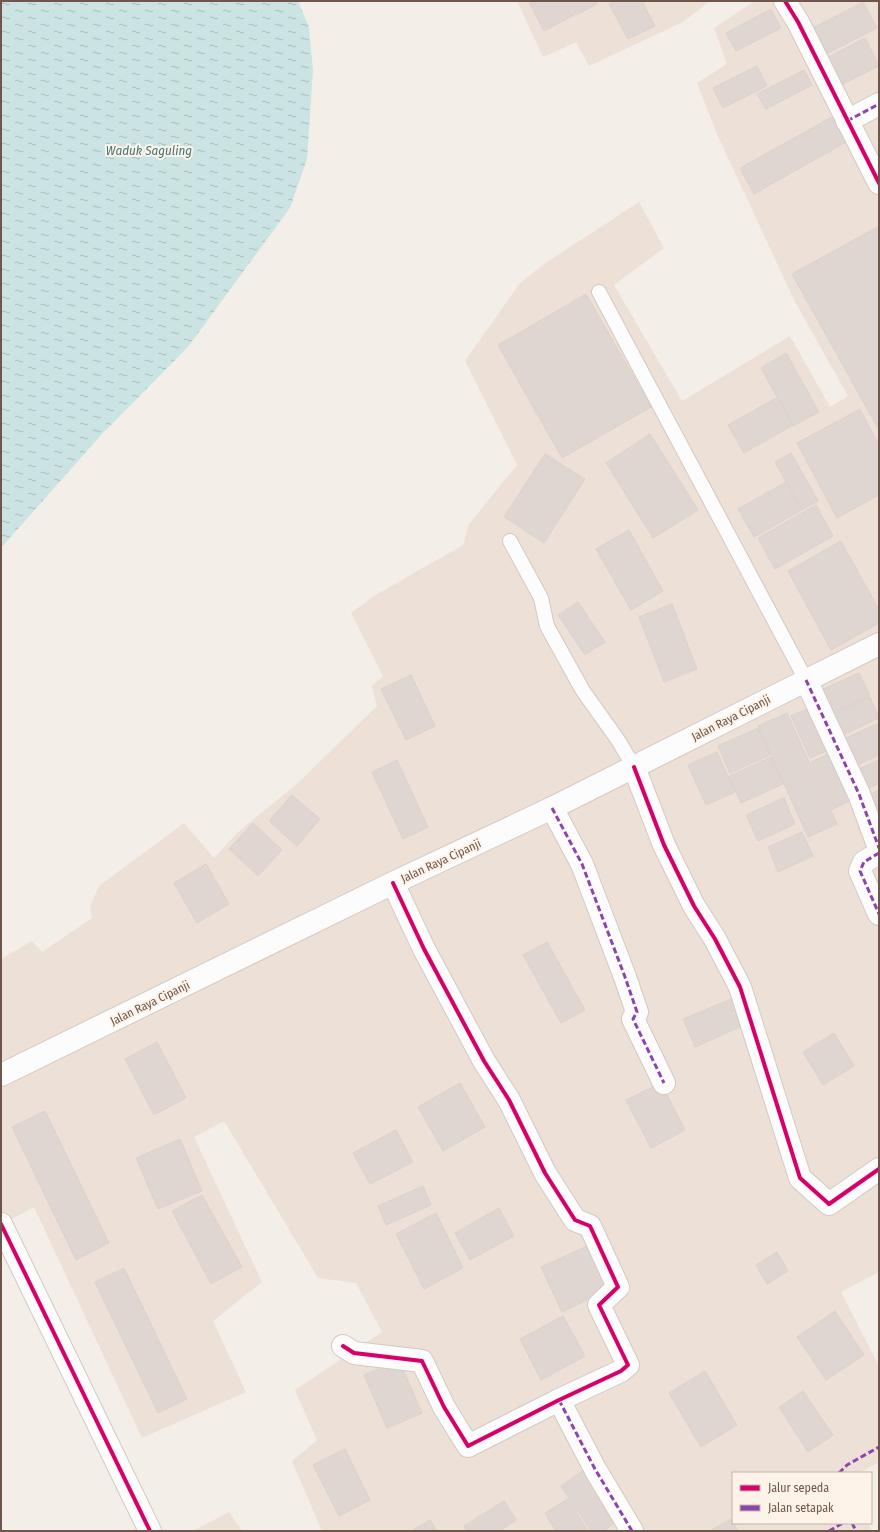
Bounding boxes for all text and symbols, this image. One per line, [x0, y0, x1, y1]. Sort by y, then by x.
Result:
water label: Waduk Saguling [106, 143, 192, 158]
street label: Jalan Raya Cipanji [689, 692, 773, 744]
street label: Jalan Raya Cipanji [399, 836, 483, 886]
street label: Jalan Raya Cipanji [108, 978, 192, 1028]
legend [732, 1472, 872, 1524]
text: Jalur sepeda [768, 1481, 829, 1495]
text: Jalan setapak [768, 1501, 834, 1515]

